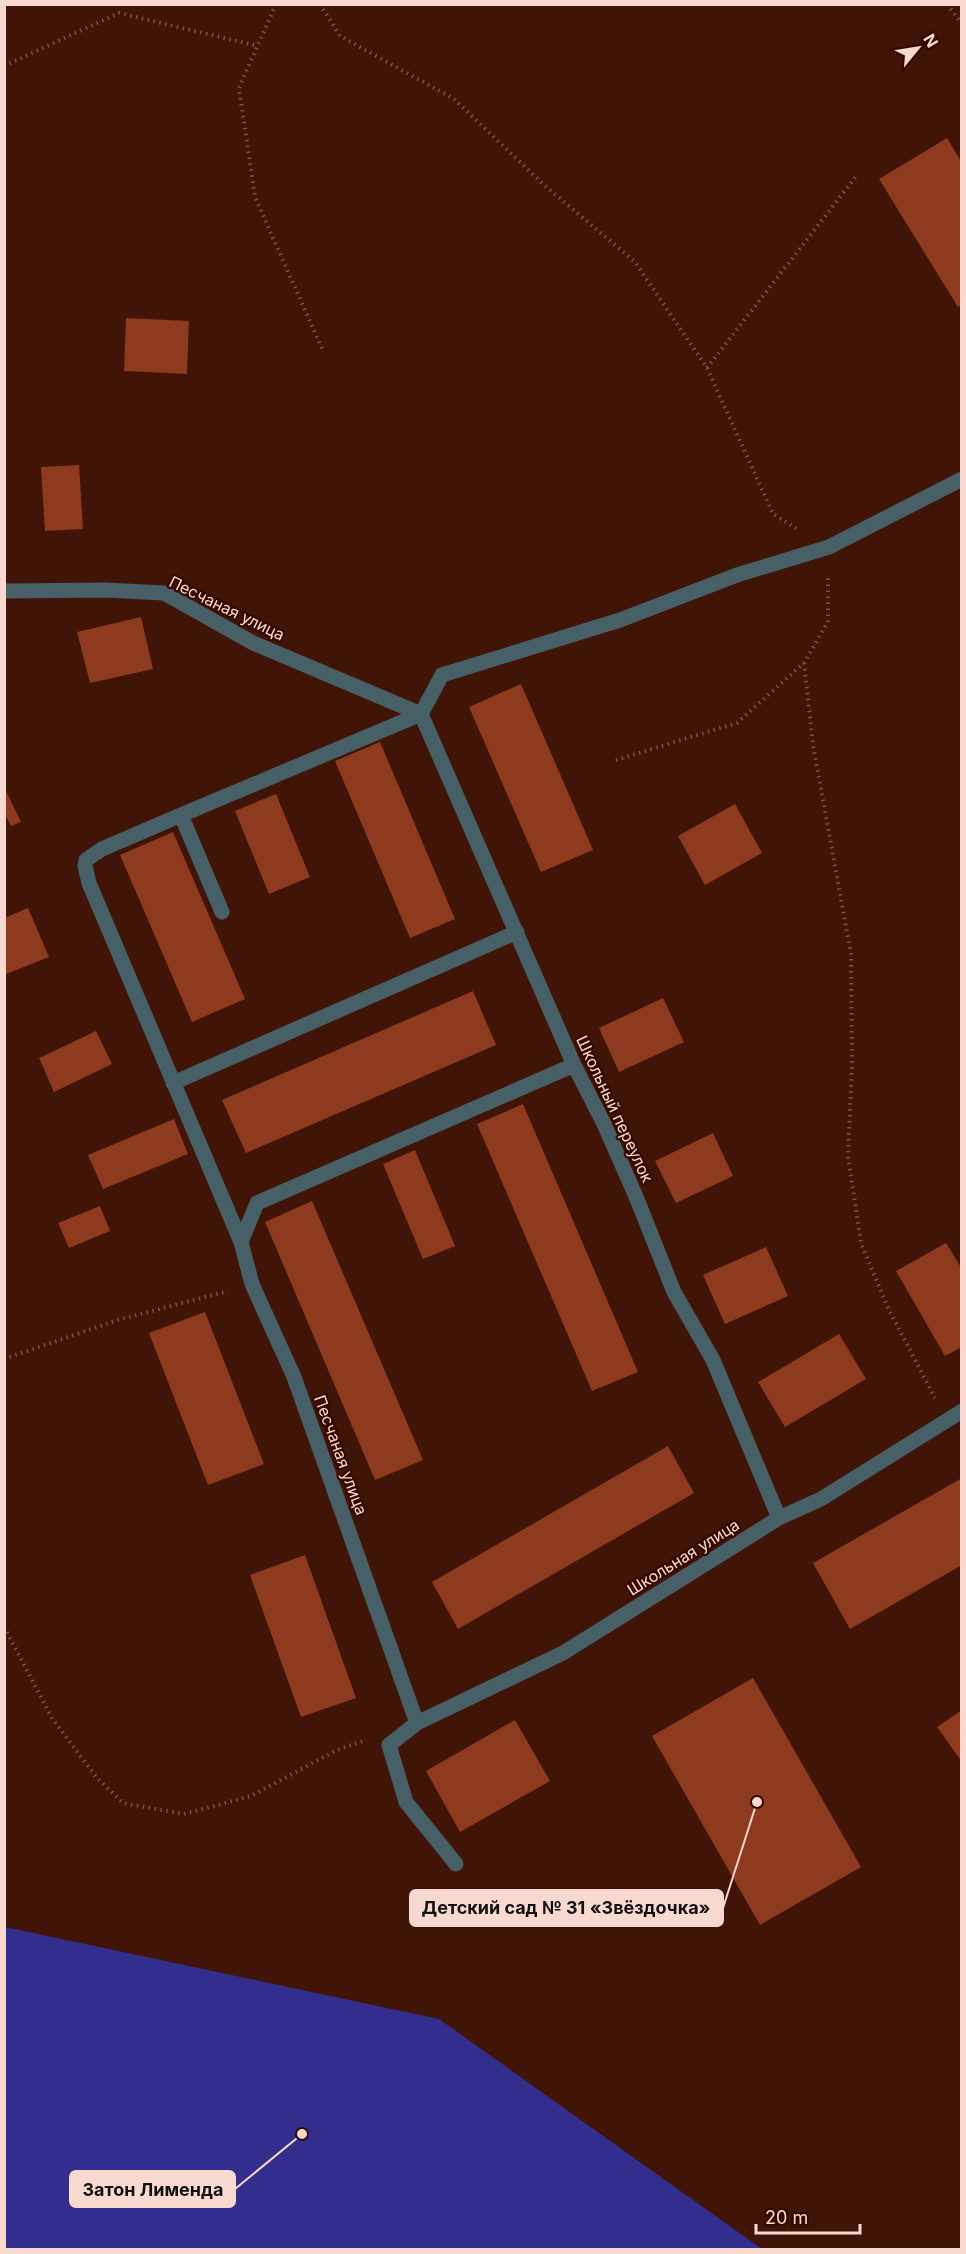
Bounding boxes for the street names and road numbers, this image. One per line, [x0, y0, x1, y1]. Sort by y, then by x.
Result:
street label: Песчаная улица [166, 571, 288, 645]
street label: Школьный переулок [572, 1032, 658, 1186]
street label: Песчаная улица [310, 1392, 372, 1518]
street label: Школьная улица [623, 1514, 743, 1600]

